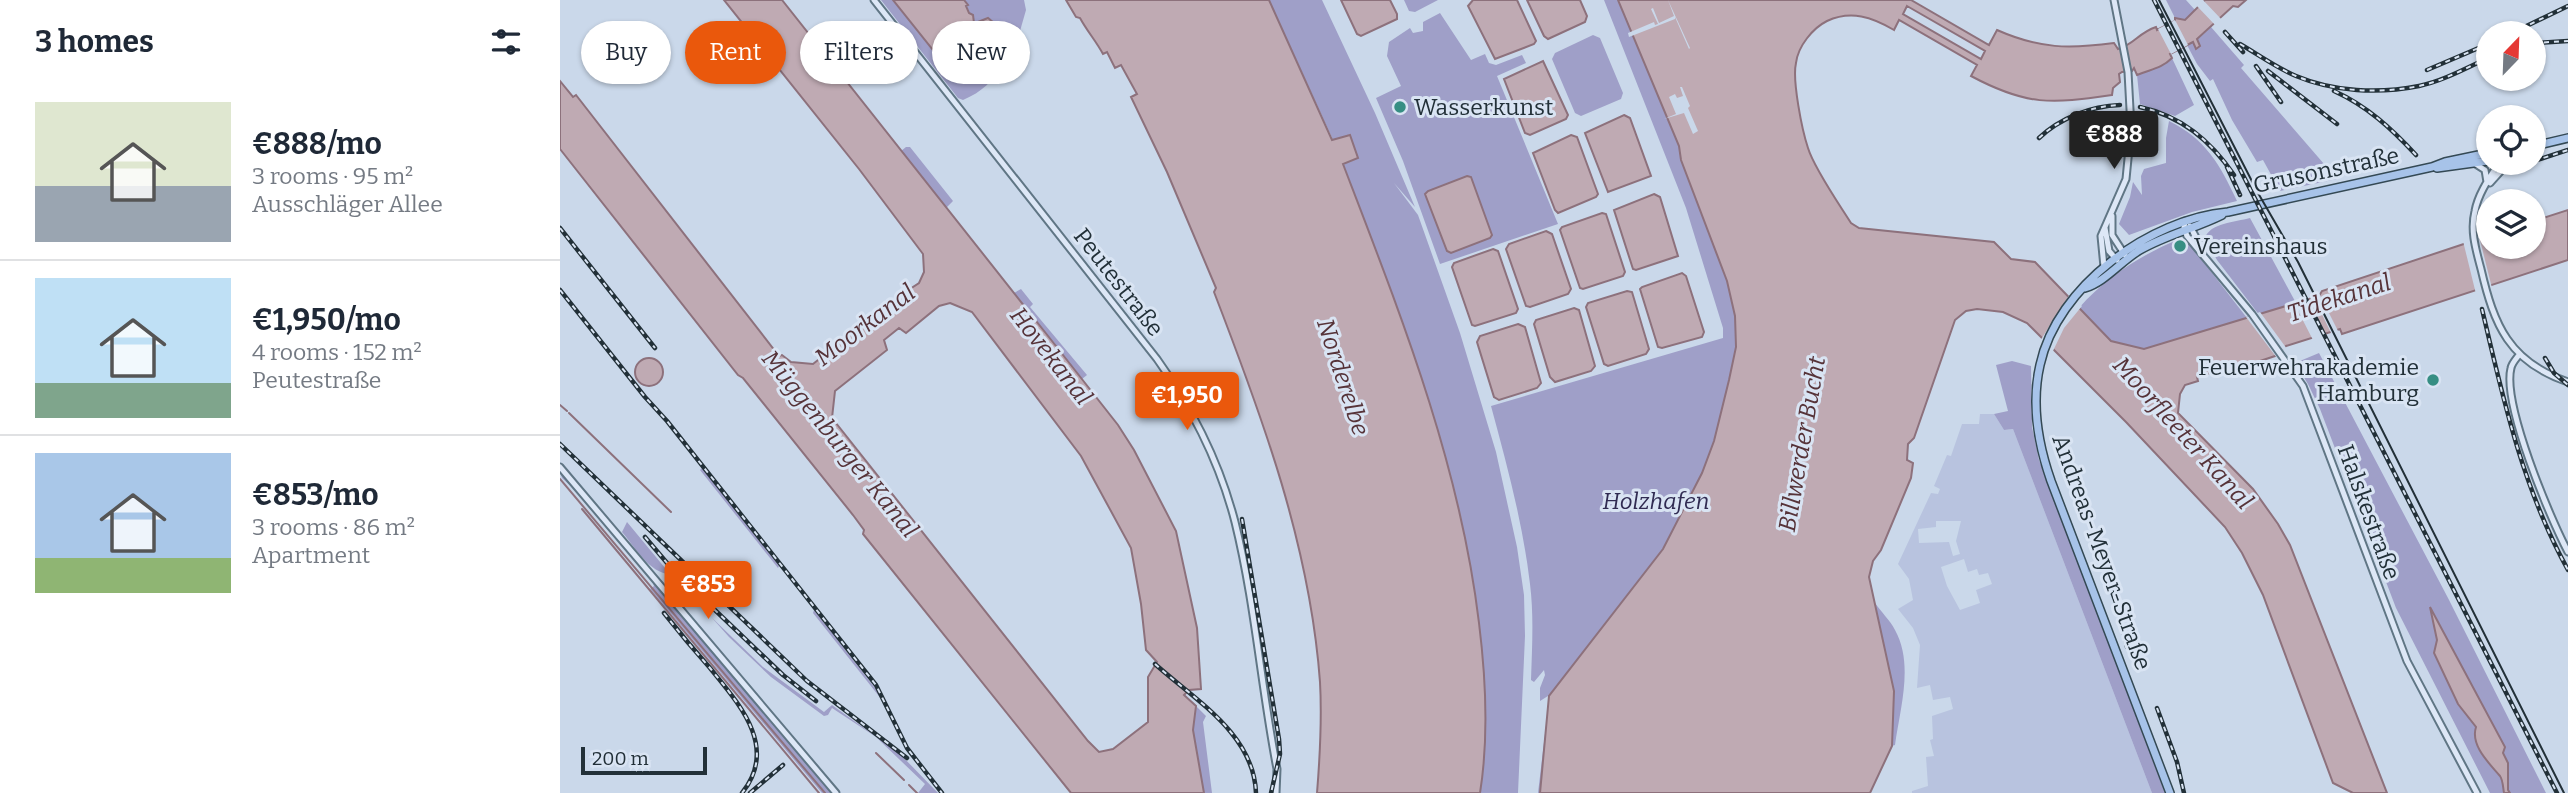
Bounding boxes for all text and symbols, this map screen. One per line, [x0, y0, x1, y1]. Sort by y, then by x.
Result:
chip: Buy [581, 21, 671, 84]
chip: Rent [685, 21, 786, 84]
chip: Filters [800, 21, 918, 84]
chip: New [932, 21, 1030, 84]
north arrow [2476, 21, 2546, 91]
map controls [2476, 21, 2546, 259]
icon: filters [487, 23, 525, 61]
text: 3 homes [35, 24, 154, 60]
place label: Wasserkunst [1414, 93, 1553, 121]
marker: Wasserkunst [1392, 99, 1408, 115]
button: locate [2476, 105, 2546, 175]
pin: €888 [2073, 111, 2155, 171]
text: €888 [2085, 120, 2143, 148]
text: €888/mo [252, 126, 382, 162]
icon: home [91, 130, 175, 214]
street label: Grusonstraße [2250, 141, 2402, 199]
text: 3 rooms · 95 m² [252, 162, 413, 190]
button: layers [2476, 189, 2546, 259]
text: Ausschläger Allee [252, 190, 443, 218]
street label: Peutestraße [1068, 222, 1170, 342]
place label: Vereinshaus [2194, 232, 2328, 260]
marker: Vereinshaus [2172, 238, 2188, 254]
water label: Tidekanal [2284, 268, 2394, 328]
water label: Moorkanal [809, 278, 921, 372]
text: €1,950/mo [252, 302, 401, 338]
water label: Hovekanal [1004, 302, 1098, 410]
icon: home [91, 306, 175, 390]
water label: Norderelbe [1311, 315, 1375, 439]
text: 4 rooms · 152 m² [252, 338, 422, 366]
water label: Müggenburger Kanal [756, 345, 924, 543]
water label: Moorfleeter Kanal [2107, 351, 2259, 515]
place label: Feuerwehrakademie Hamburg [2198, 353, 2419, 407]
water label: Billwerder Bucht [1773, 354, 1831, 534]
text: Peutestraße [252, 366, 381, 394]
pin: €1,950 [1130, 372, 1244, 432]
marker: Feuerwehrakademie Hamburg [2425, 372, 2441, 388]
text: €1,950 [1151, 381, 1223, 409]
street label: Andreas-Meyer-Straße [2046, 430, 2158, 674]
street label: Halskestraße [2332, 441, 2406, 583]
text: €853/mo [252, 477, 379, 513]
icon: home [91, 481, 175, 565]
park label: Holzhafen [1603, 487, 1709, 515]
text: 3 rooms · 86 m² [252, 513, 415, 541]
text: Apartment [252, 541, 370, 569]
pin: €853 [667, 562, 749, 621]
text: €853 [681, 570, 735, 598]
scale bar [581, 744, 707, 776]
text: 200 m [592, 747, 649, 770]

